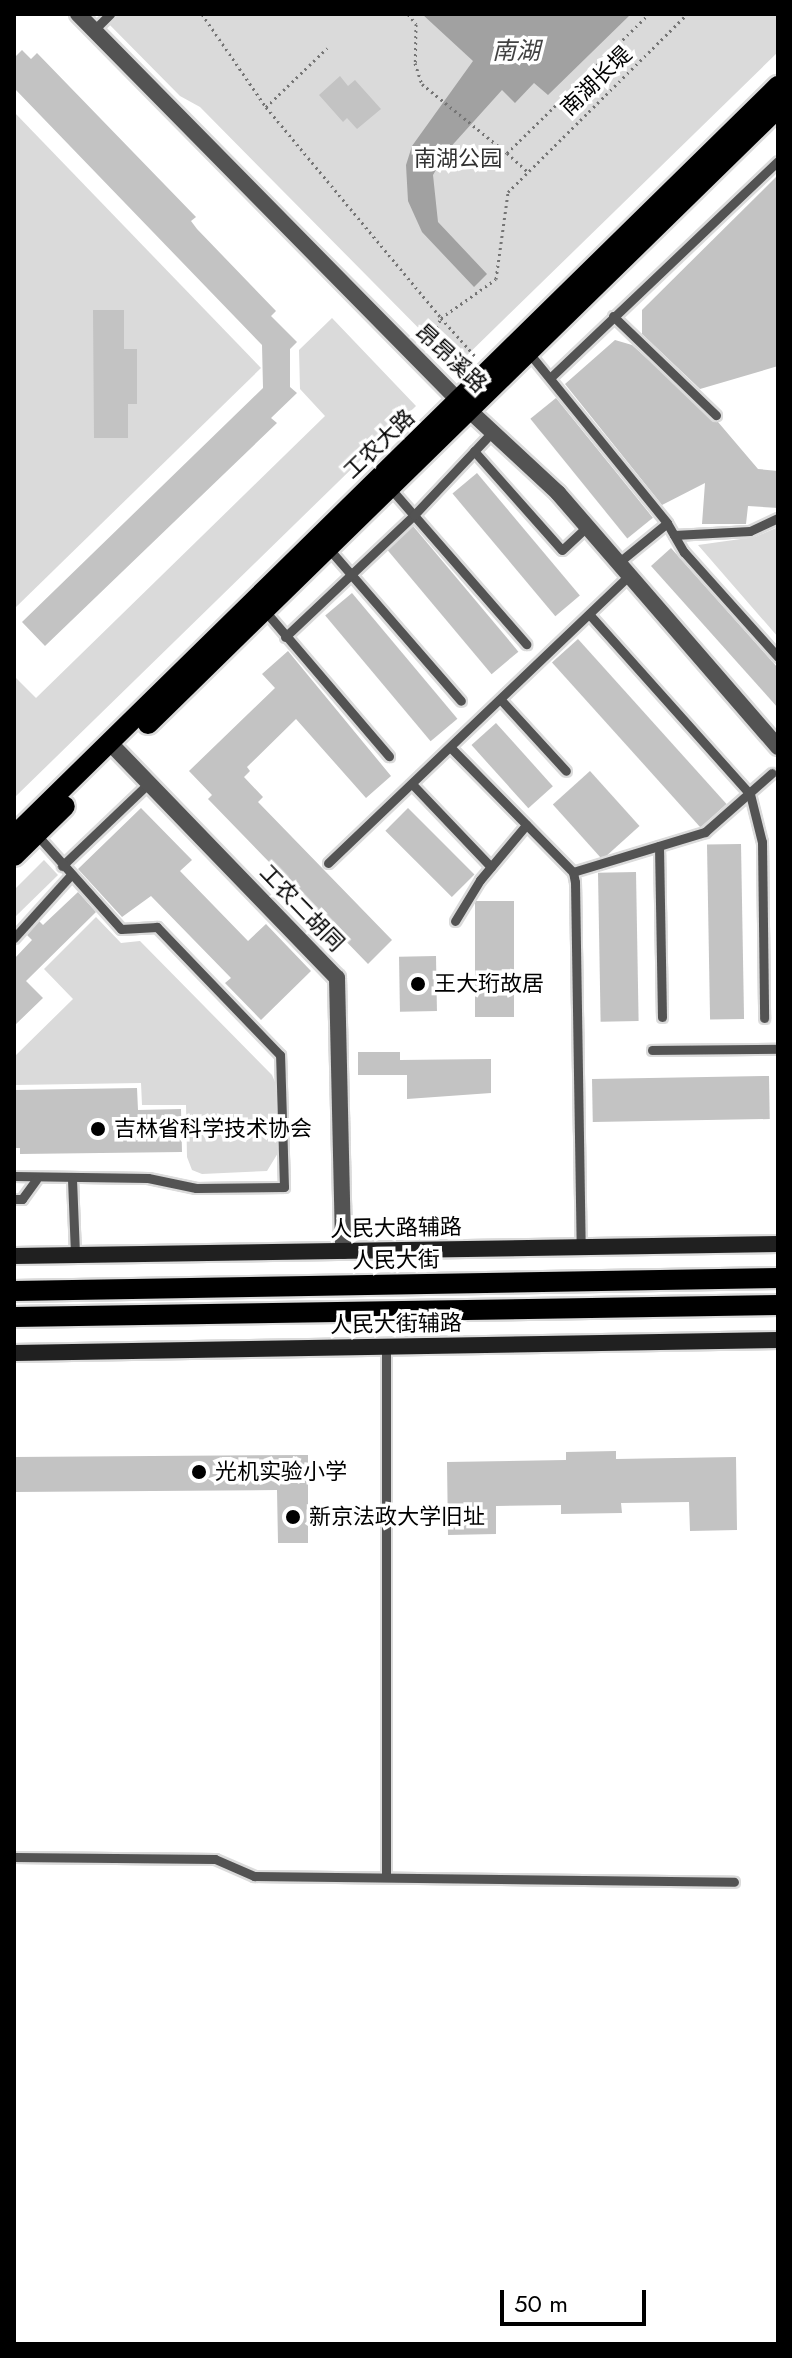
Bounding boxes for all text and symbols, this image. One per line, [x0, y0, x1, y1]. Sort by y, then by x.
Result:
water label: 南湖 [492, 37, 540, 65]
street label: 南湖长堤 [555, 41, 637, 121]
park label: 南湖公园 [414, 146, 502, 172]
street label: 昂昂溪路 [410, 318, 492, 398]
street label: 工农大路 [338, 404, 420, 484]
street label: 工农二胡同 [254, 859, 350, 957]
place label: 王大珩故居 [434, 971, 544, 997]
marker: 王大珩故居 [409, 975, 427, 993]
place label: 吉林省科学技术协会 [114, 1116, 312, 1142]
marker: 吉林省科学技术协会 [89, 1120, 107, 1138]
street label: 人民大路辅路 [330, 1214, 462, 1242]
street label: 人民大街 [352, 1246, 440, 1274]
street label: 人民大街辅路 [330, 1310, 462, 1338]
place label: 光机实验小学 [215, 1459, 347, 1485]
marker: 光机实验小学 [190, 1463, 208, 1481]
place label: 新京法政大学旧址 [309, 1504, 485, 1530]
marker: 新京法政大学旧址 [284, 1508, 302, 1526]
scale bar [504, 2274, 650, 2324]
text: 50 m [514, 2286, 568, 2321]

